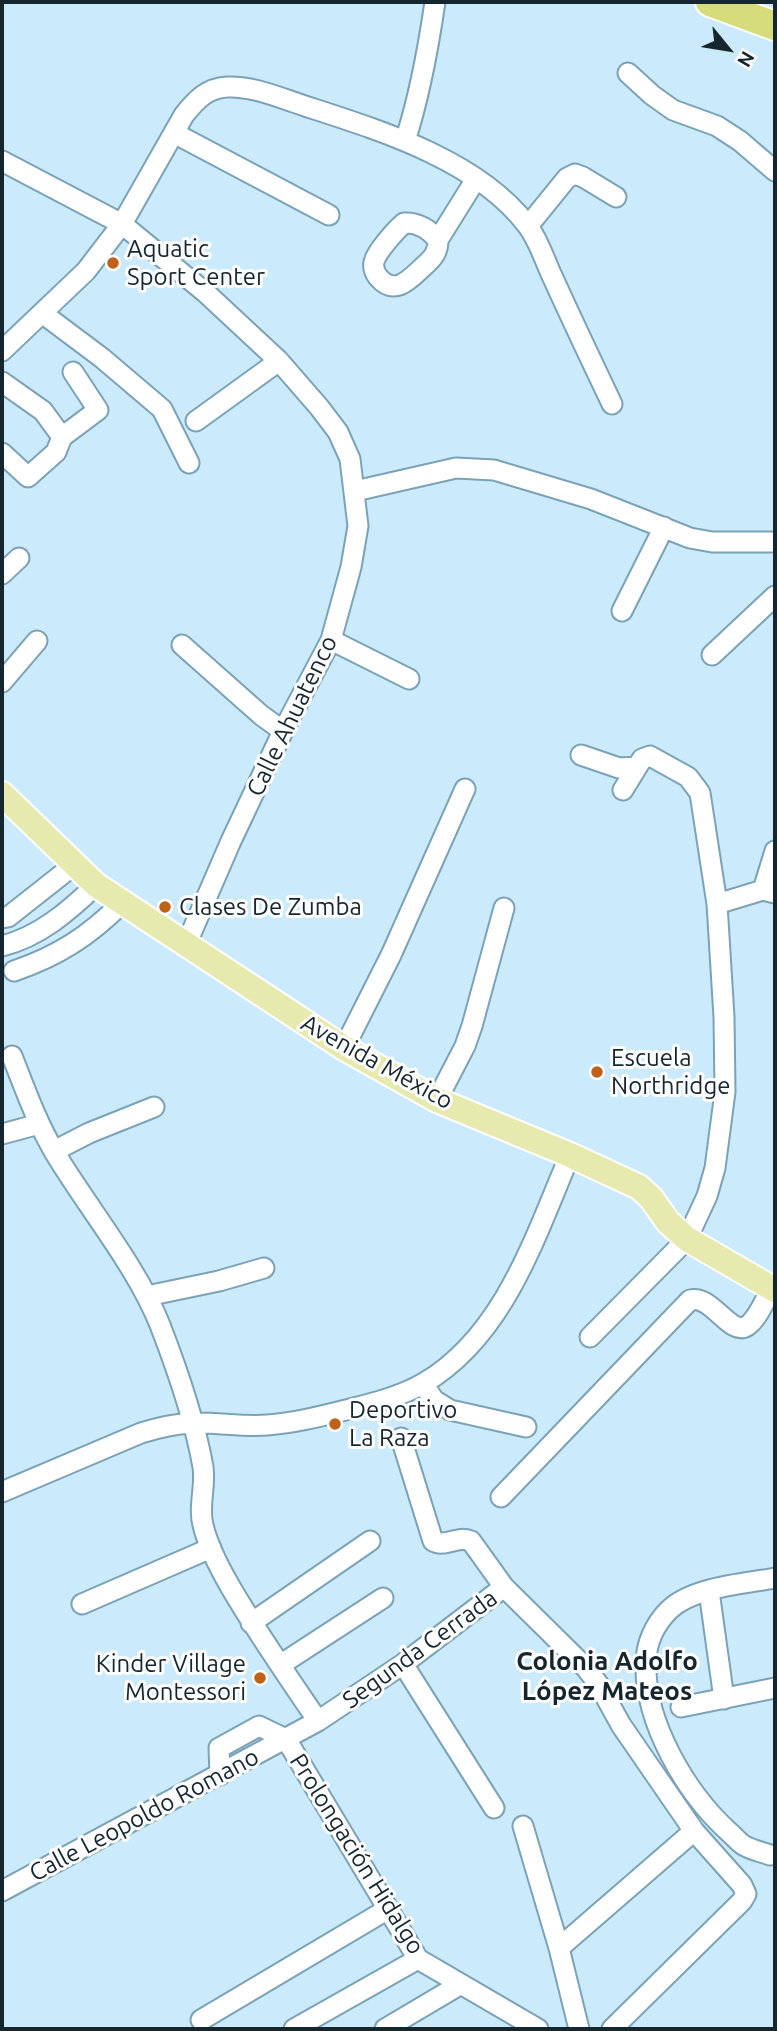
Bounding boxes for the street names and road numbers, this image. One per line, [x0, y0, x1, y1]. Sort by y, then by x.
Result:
street label: Calle Ahuatenco [241, 631, 343, 801]
street label: Avenida México [296, 1008, 458, 1116]
street label: Segunda Cerrada [337, 1583, 503, 1715]
street label: Calle Leopoldo Romano [24, 1742, 264, 1888]
street label: Prolongación Hidalgo [284, 1748, 430, 1960]

